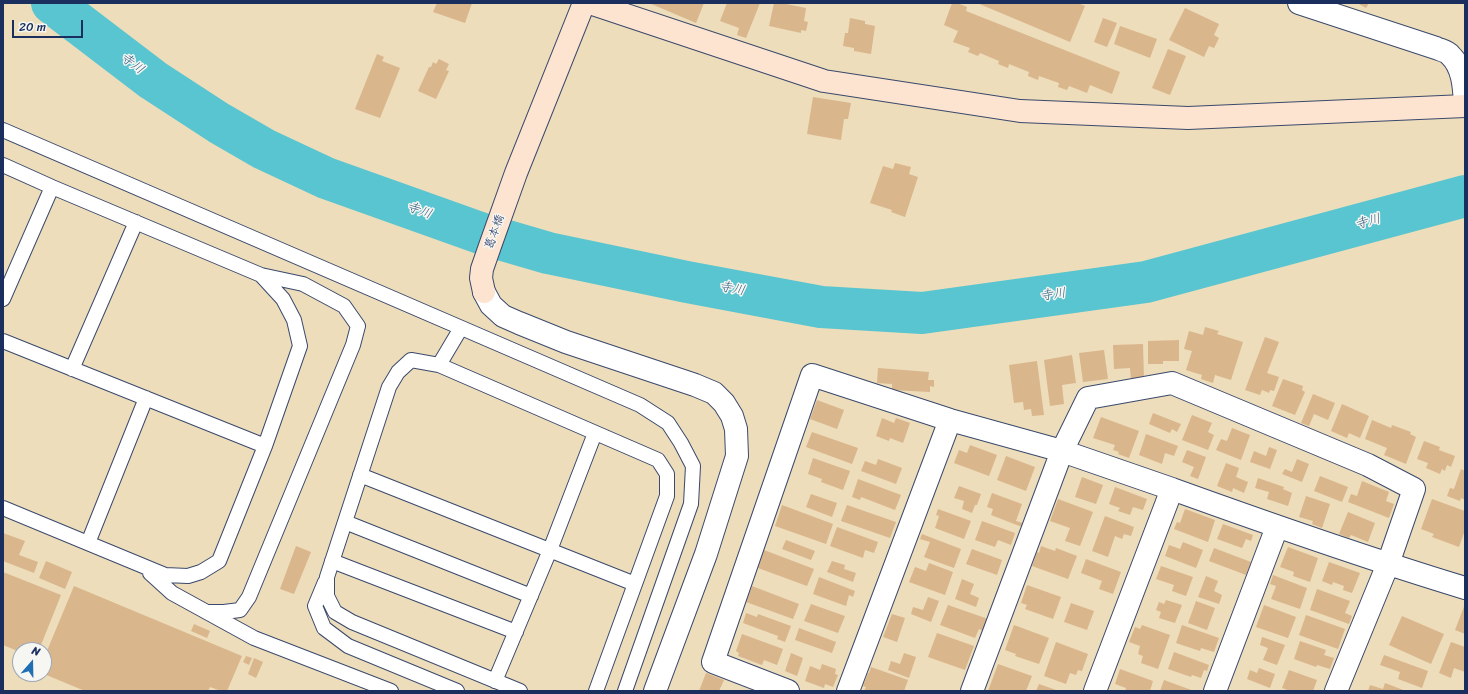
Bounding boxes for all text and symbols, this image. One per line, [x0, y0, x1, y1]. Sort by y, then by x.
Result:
scale bar [14, 12, 85, 38]
text: 20 m [19, 16, 46, 38]
water label: 寺川 [117, 50, 147, 78]
water label: 寺川 [404, 199, 434, 223]
water label: 寺川 [1353, 211, 1383, 233]
street label: 葛本橋 [482, 213, 508, 251]
water label: 寺川 [718, 279, 746, 299]
water label: 寺川 [1039, 285, 1067, 305]
text: N [29, 641, 43, 661]
north arrow [12, 642, 52, 682]

